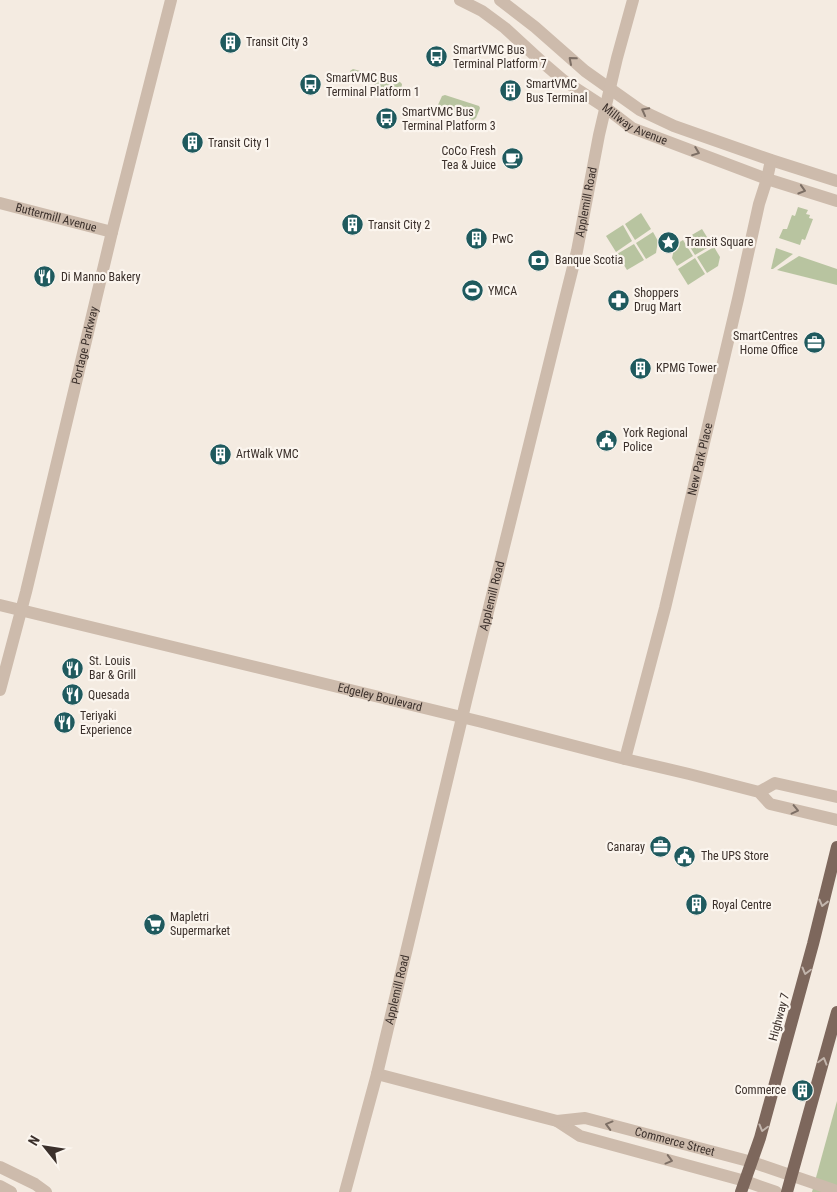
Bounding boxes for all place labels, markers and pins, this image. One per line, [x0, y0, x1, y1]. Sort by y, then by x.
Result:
building icon: Transit City 3 [218, 30, 242, 54]
place label: Transit City 3 [246, 35, 308, 49]
place label: SmartVMC Bus Terminal Platform 7 [453, 43, 547, 71]
bus stop icon: SmartVMC Bus Terminal Platform 7 [425, 45, 449, 69]
place label: SmartVMC Bus Terminal Platform 1 [326, 71, 420, 99]
bus stop icon: SmartVMC Bus Terminal Platform 1 [298, 73, 322, 97]
place label: SmartVMC Bus Terminal [526, 77, 587, 105]
building icon: SmartVMC Bus Terminal [498, 79, 522, 103]
place label: SmartVMC Bus Terminal Platform 3 [402, 105, 496, 133]
bus stop icon: SmartVMC Bus Terminal Platform 3 [374, 107, 398, 131]
building icon: Transit City 1 [180, 131, 204, 155]
place label: Transit City 1 [208, 136, 270, 150]
place label: CoCo Fresh Tea & Juice [441, 144, 496, 172]
cafe icon: CoCo Fresh Tea & Juice [500, 146, 524, 170]
building icon: Transit City 2 [340, 213, 364, 237]
place label: Transit City 2 [368, 218, 430, 232]
building icon: PwC [464, 227, 488, 251]
place icon: Transit Square [657, 230, 681, 254]
place label: PwC [492, 232, 513, 246]
place label: Transit Square [685, 235, 754, 249]
bank icon: Banque Scotia [527, 248, 551, 272]
place label: Banque Scotia [555, 253, 623, 267]
restaurant icon: Di Manno Bakery [33, 265, 57, 289]
place label: Di Manno Bakery [61, 270, 141, 284]
sports icon: YMCA [460, 279, 484, 303]
place label: YMCA [488, 284, 517, 298]
place label: Shoppers Drug Mart [634, 286, 682, 314]
pharmacy icon: Shoppers Drug Mart [606, 288, 630, 312]
place label: SmartCentres Home Office [733, 329, 798, 357]
office icon: SmartCentres Home Office [802, 331, 826, 355]
building icon: KPMG Tower [628, 356, 652, 380]
place label: KPMG Tower [656, 361, 717, 375]
place label: York Regional Police [623, 426, 688, 454]
public building icon: York Regional Police [595, 428, 619, 452]
building icon: ArtWalk VMC [208, 442, 232, 466]
place label: ArtWalk VMC [236, 447, 299, 461]
place label: St. Louis Bar & Grill [89, 654, 136, 682]
restaurant icon: St. Louis Bar & Grill [61, 656, 85, 680]
restaurant icon: Quesada [60, 683, 84, 707]
place label: Quesada [88, 688, 130, 702]
place label: Teriyaki Experience [80, 709, 132, 737]
restaurant icon: Teriyaki Experience [52, 711, 76, 735]
office icon: Canaray [649, 835, 673, 859]
place label: Canaray [607, 840, 645, 854]
public building icon: The UPS Store [673, 844, 697, 868]
place label: The UPS Store [701, 849, 769, 863]
building icon: Royal Centre [684, 893, 708, 917]
place label: Royal Centre [712, 898, 772, 912]
place label: Mapletri Supermarket [170, 910, 231, 938]
supermarket icon: Mapletri Supermarket [142, 912, 166, 936]
building icon: Commerce [790, 1078, 814, 1102]
place label: Commerce [735, 1083, 786, 1097]

